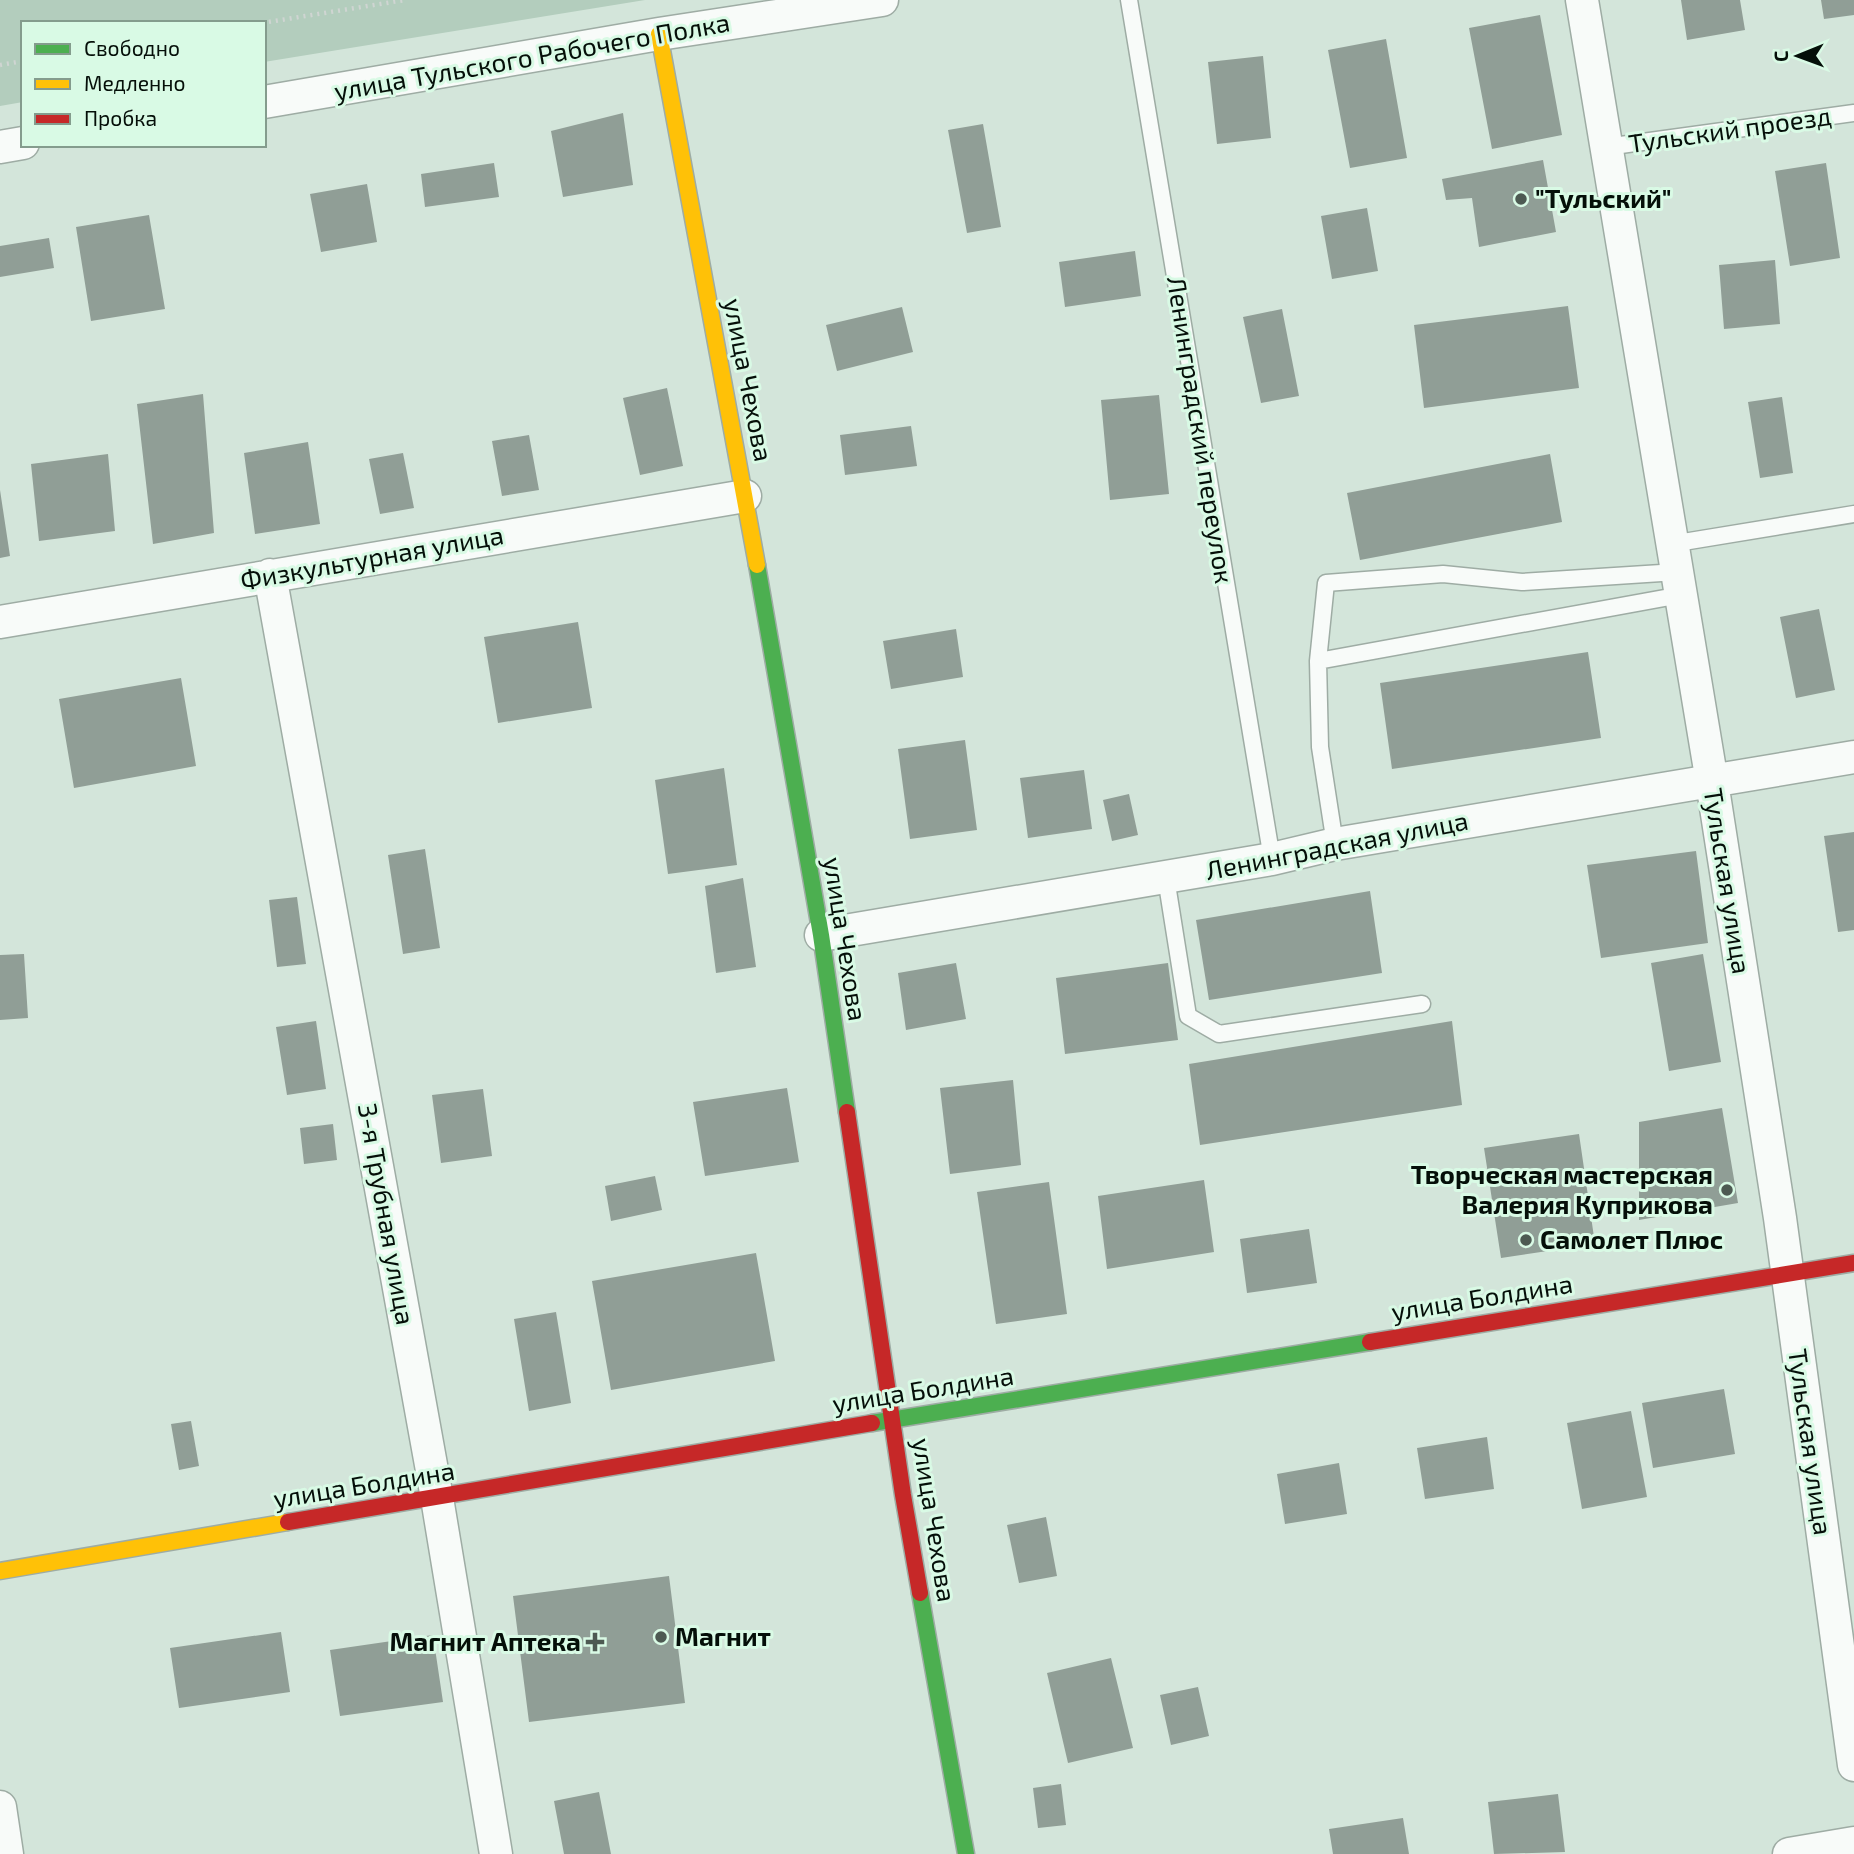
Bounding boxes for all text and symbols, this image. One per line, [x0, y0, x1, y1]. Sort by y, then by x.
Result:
street label: улица Тульского Рабочего Полка [331, 5, 732, 107]
legend [21, 21, 266, 147]
north arrow [1763, 21, 1833, 91]
text: Свободно [84, 35, 180, 60]
text: С [1769, 51, 1792, 62]
text: Медленно [84, 70, 186, 95]
street label: Тульский проезд [1626, 99, 1833, 159]
text: Пробка [84, 105, 157, 130]
place label: "Тульский" [1535, 182, 1671, 213]
marker: "Тульский" [1513, 191, 1529, 207]
street label: Ленинградский переулок [1161, 274, 1241, 586]
street label: улица Чехова [717, 296, 780, 464]
street label: Физкультурная улица [238, 518, 506, 596]
street label: Тульская улица [1697, 786, 1758, 976]
street label: Ленинградская улица [1203, 804, 1471, 886]
street label: улица Чехова [817, 855, 875, 1023]
street label: 3-я Трубная улица [352, 1100, 422, 1327]
place label: Творческая мастерская Валерия Куприкова [1411, 1158, 1713, 1219]
marker: Творческая мастерская Валерия Куприкова [1719, 1182, 1735, 1198]
place label: Самолет Плюс [1540, 1223, 1723, 1254]
marker: Самолет Плюс [1518, 1232, 1534, 1248]
street label: улица Болдина [1389, 1267, 1575, 1327]
street label: Тульская улица [1782, 1347, 1840, 1537]
street label: улица Болдина [830, 1359, 1016, 1419]
street label: улица Чехова [906, 1436, 964, 1604]
street label: улица Болдина [271, 1454, 457, 1514]
place label: Магнит [675, 1620, 771, 1651]
place label: Магнит Аптека [389, 1625, 581, 1656]
marker: Магнит [653, 1629, 669, 1645]
marker: Магнит Аптека [587, 1634, 603, 1650]

